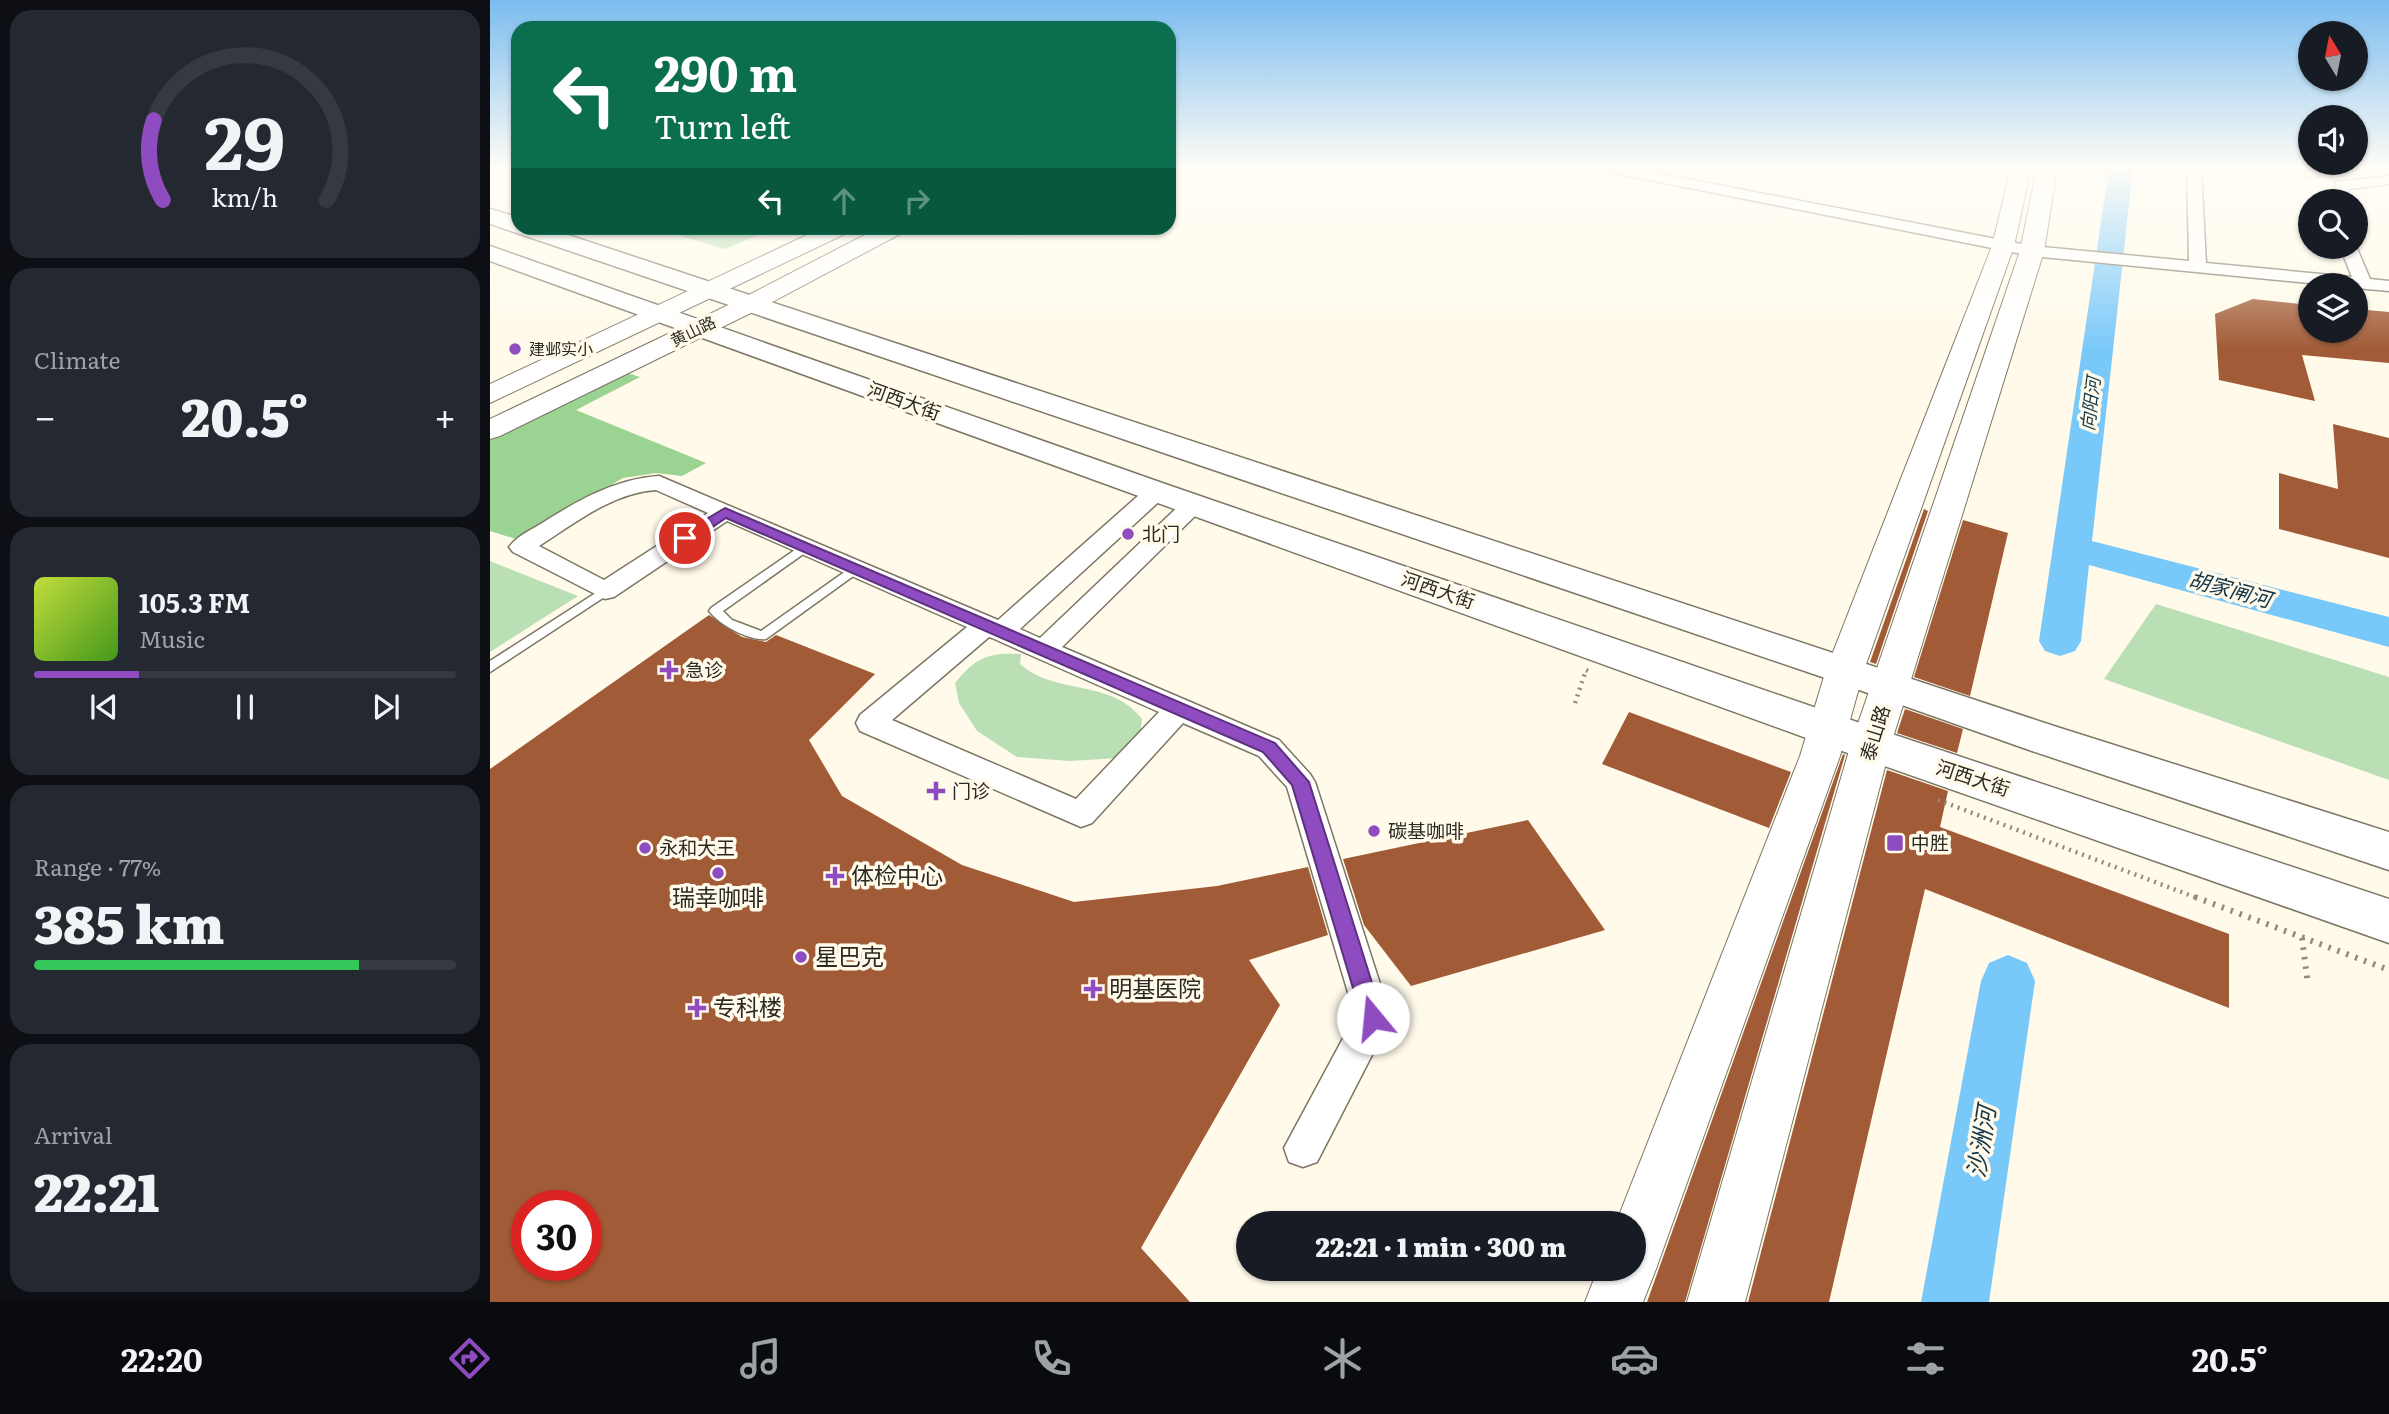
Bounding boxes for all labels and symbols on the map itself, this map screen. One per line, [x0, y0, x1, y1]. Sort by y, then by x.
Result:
north arrow [2298, 21, 2368, 91]
street label: 黄山路 [666, 309, 719, 351]
place label: 建邺实小 [529, 336, 593, 360]
marker: 建邺实小 [507, 341, 523, 357]
water label: 向阳河 [2073, 372, 2107, 432]
street label: 河西大街 [864, 374, 945, 426]
pin [655, 508, 715, 568]
place label: 北门 [1142, 519, 1180, 547]
marker: 北门 [1120, 526, 1136, 542]
water label: 胡家闸河 [2186, 562, 2279, 614]
street label: 河西大街 [1398, 563, 1479, 615]
place label: 急诊 [685, 655, 723, 683]
marker: 急诊 [659, 660, 679, 680]
street label: 泰山路 [1852, 701, 1896, 764]
street label: 河西大街 [1933, 752, 2014, 802]
place label: 门诊 [952, 776, 990, 804]
marker: 门诊 [926, 781, 946, 801]
place label: 碳基咖啡 [1388, 816, 1464, 844]
marker: 碳基咖啡 [1366, 823, 1382, 839]
place label: 中胜 [1911, 828, 1949, 856]
place label: 永和大王 [659, 833, 735, 861]
marker: 中胜 [1885, 833, 1905, 853]
marker: 永和大王 [637, 840, 653, 856]
place label: 体检中心 [851, 857, 943, 891]
marker: 瑞幸咖啡 [710, 865, 726, 881]
marker: 体检中心 [825, 866, 845, 886]
place label: 瑞幸咖啡 [672, 879, 764, 913]
place label: 星巴克 [815, 938, 884, 972]
marker: 星巴克 [793, 949, 809, 965]
place label: 明基医院 [1109, 970, 1201, 1004]
marker: 明基医院 [1083, 979, 1103, 999]
position arrow [1336, 981, 1410, 1055]
place label: 专科楼 [713, 989, 782, 1023]
marker: 专科楼 [687, 998, 707, 1018]
water label: 沙洲河 [1957, 1099, 2003, 1180]
speed limit sign: 30 [511, 1190, 602, 1281]

